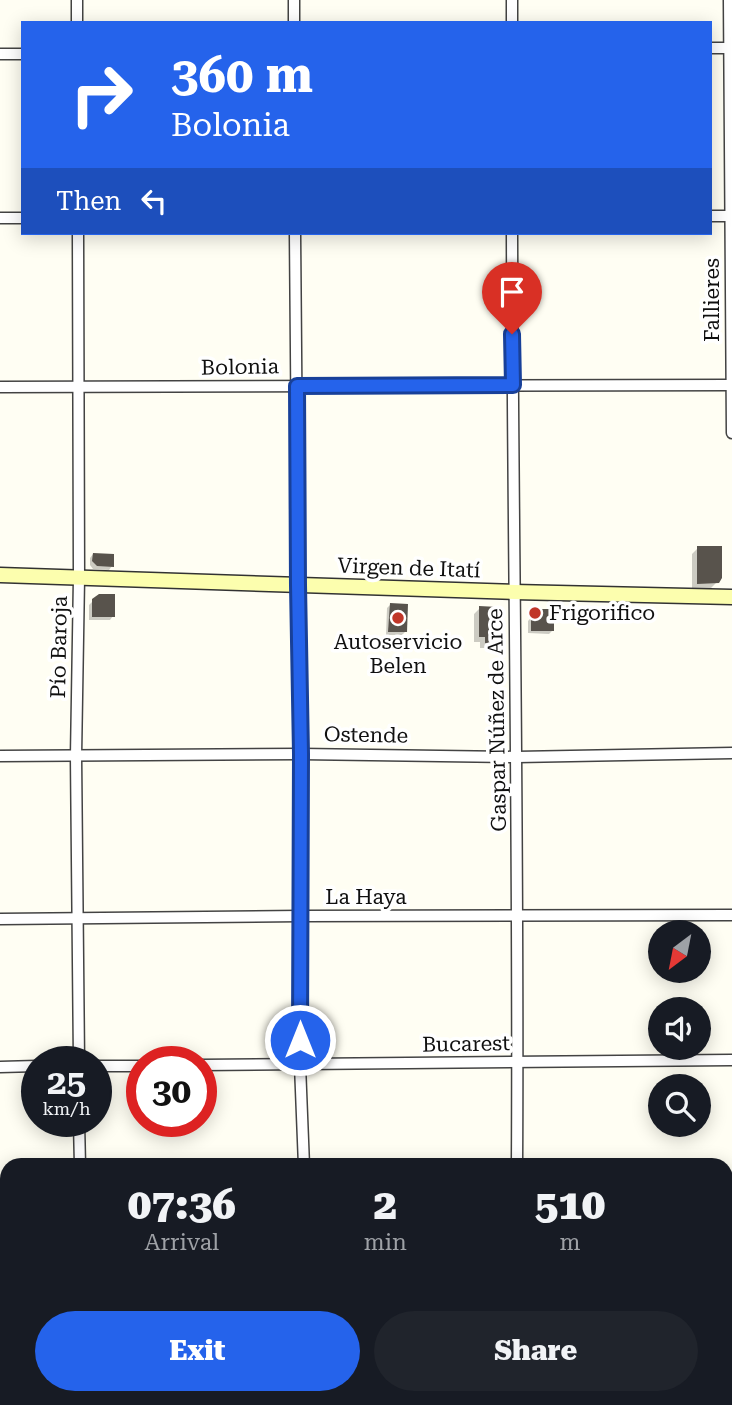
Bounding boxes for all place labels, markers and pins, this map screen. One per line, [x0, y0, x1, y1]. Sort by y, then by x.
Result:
pin [482, 262, 542, 334]
place label: Frigorifico [549, 601, 655, 625]
marker: Frigorifico [527, 605, 543, 621]
marker: Autoservicio Belen [390, 610, 406, 626]
place label: Autoservicio Belen [334, 630, 462, 678]

